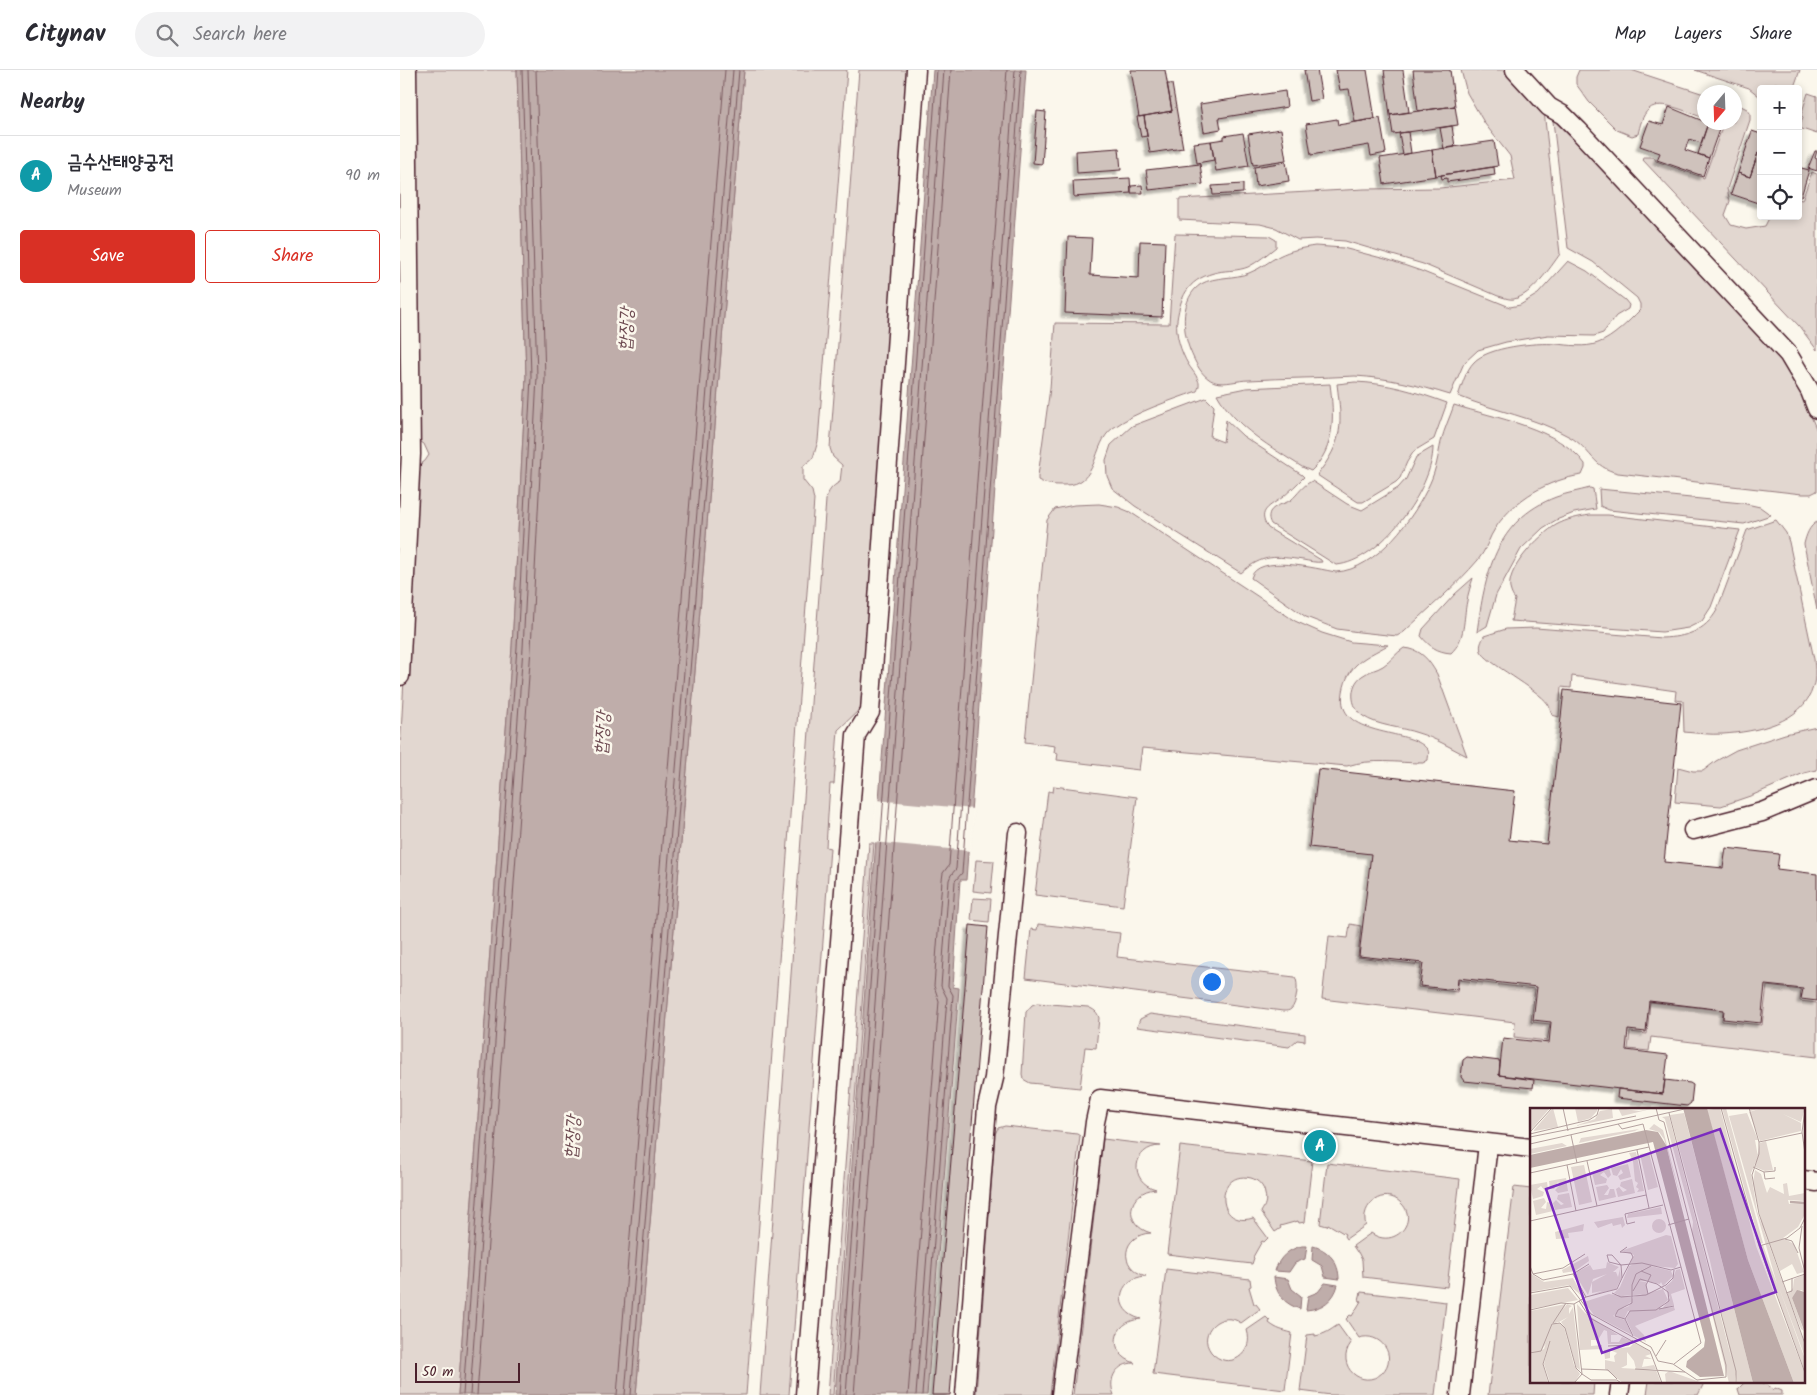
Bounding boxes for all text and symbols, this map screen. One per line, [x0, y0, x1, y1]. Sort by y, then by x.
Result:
search box [135, 12, 485, 57]
text: Citynav [25, 15, 105, 54]
text: Search here [193, 20, 287, 50]
text: Map [1615, 20, 1646, 49]
text: Layers [1674, 20, 1722, 49]
text: Share [1750, 20, 1792, 49]
icon: search [153, 21, 181, 49]
north arrow [1697, 85, 1742, 130]
map controls [1757, 85, 1802, 220]
button: + [1757, 85, 1802, 130]
text: Nearby [20, 86, 85, 119]
button: − [1757, 130, 1802, 175]
text: 금수산태양궁전 [67, 148, 174, 178]
text: A [31, 163, 41, 188]
text: 90 m [345, 163, 380, 188]
button: locate [1757, 175, 1802, 220]
text: Museum [67, 178, 122, 203]
button: Save [20, 230, 195, 283]
button: Share [205, 230, 380, 283]
water label: 합장강 [611, 304, 643, 351]
water label: 합장강 [587, 708, 619, 756]
your location [1199, 969, 1225, 995]
inset map [1530, 1108, 1804, 1382]
water label: 합장강 [557, 1112, 589, 1160]
pin: A [1304, 1127, 1336, 1165]
scale bar [415, 1360, 520, 1383]
text: 50 m [422, 1361, 453, 1383]

